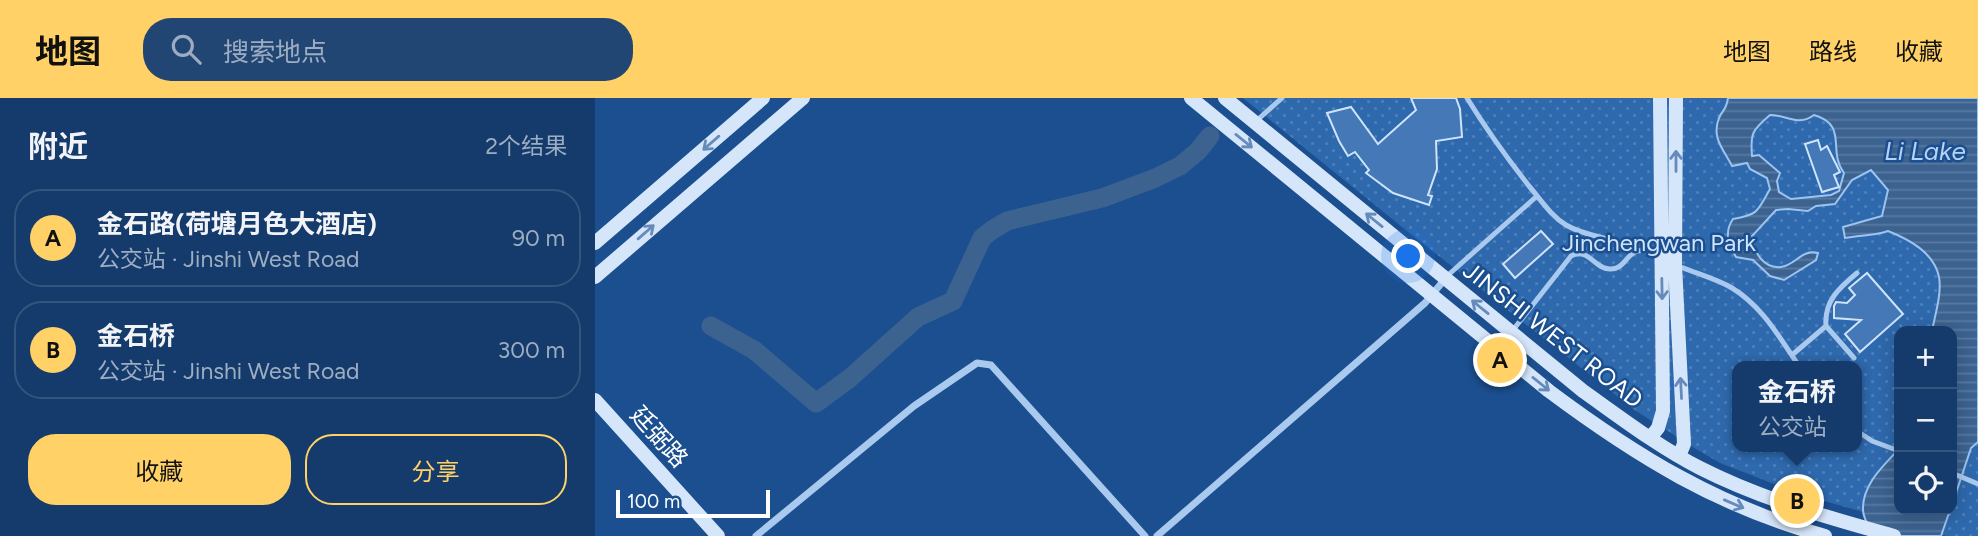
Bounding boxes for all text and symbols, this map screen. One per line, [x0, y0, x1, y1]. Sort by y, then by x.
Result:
search box [143, 18, 633, 81]
icon: search [167, 30, 205, 68]
text: 地图 [35, 32, 101, 71]
text: 搜索地点 [223, 36, 327, 68]
text: 地图 [1723, 37, 1771, 66]
text: 路线 [1809, 37, 1857, 66]
text: 收藏 [1895, 37, 1943, 66]
text: 附近 [28, 128, 88, 165]
text: 2个结果 [485, 132, 567, 160]
one-way arrow [1234, 134, 1252, 149]
one-way arrow [702, 135, 720, 151]
water label: Li Lake [1884, 135, 1966, 167]
one-way arrow [1669, 150, 1683, 173]
text: 金石路(荷塘月色大酒店) [97, 208, 377, 240]
one-way arrow [1365, 212, 1383, 227]
text: A [45, 224, 61, 252]
text: 90 m [512, 224, 565, 252]
one-way arrow [637, 224, 655, 240]
park label: Jinchengwan Park [1562, 228, 1756, 257]
your location [1391, 239, 1425, 273]
text: 公交站 · Jinshi West Road [97, 245, 360, 273]
street label: JINSHI WEST ROAD [1457, 256, 1649, 414]
one-way arrow [1655, 277, 1669, 300]
one-way arrow [1471, 299, 1489, 315]
text: 金石桥 [97, 320, 175, 352]
map controls [1894, 326, 1957, 515]
button: + [1894, 326, 1957, 389]
pin: A [1477, 334, 1523, 386]
text: B [46, 336, 60, 364]
text: 300 m [498, 336, 565, 364]
text: 公交站 · Jinshi West Road [97, 357, 360, 385]
popup [1732, 361, 1862, 452]
text: 金石桥 [1758, 376, 1836, 408]
one-way arrow [1532, 377, 1550, 392]
one-way arrow [1675, 377, 1688, 400]
button: − [1894, 389, 1957, 452]
street label: 廷弼路 [625, 400, 694, 473]
text: 公交站 [1758, 413, 1827, 441]
button: 收藏 [28, 434, 291, 505]
button: 分享 [305, 434, 567, 505]
button: locate [1894, 452, 1957, 515]
pin: B [1774, 475, 1820, 527]
scale bar [616, 487, 770, 519]
text: 100 m [627, 490, 680, 513]
one-way arrow [1722, 499, 1744, 512]

